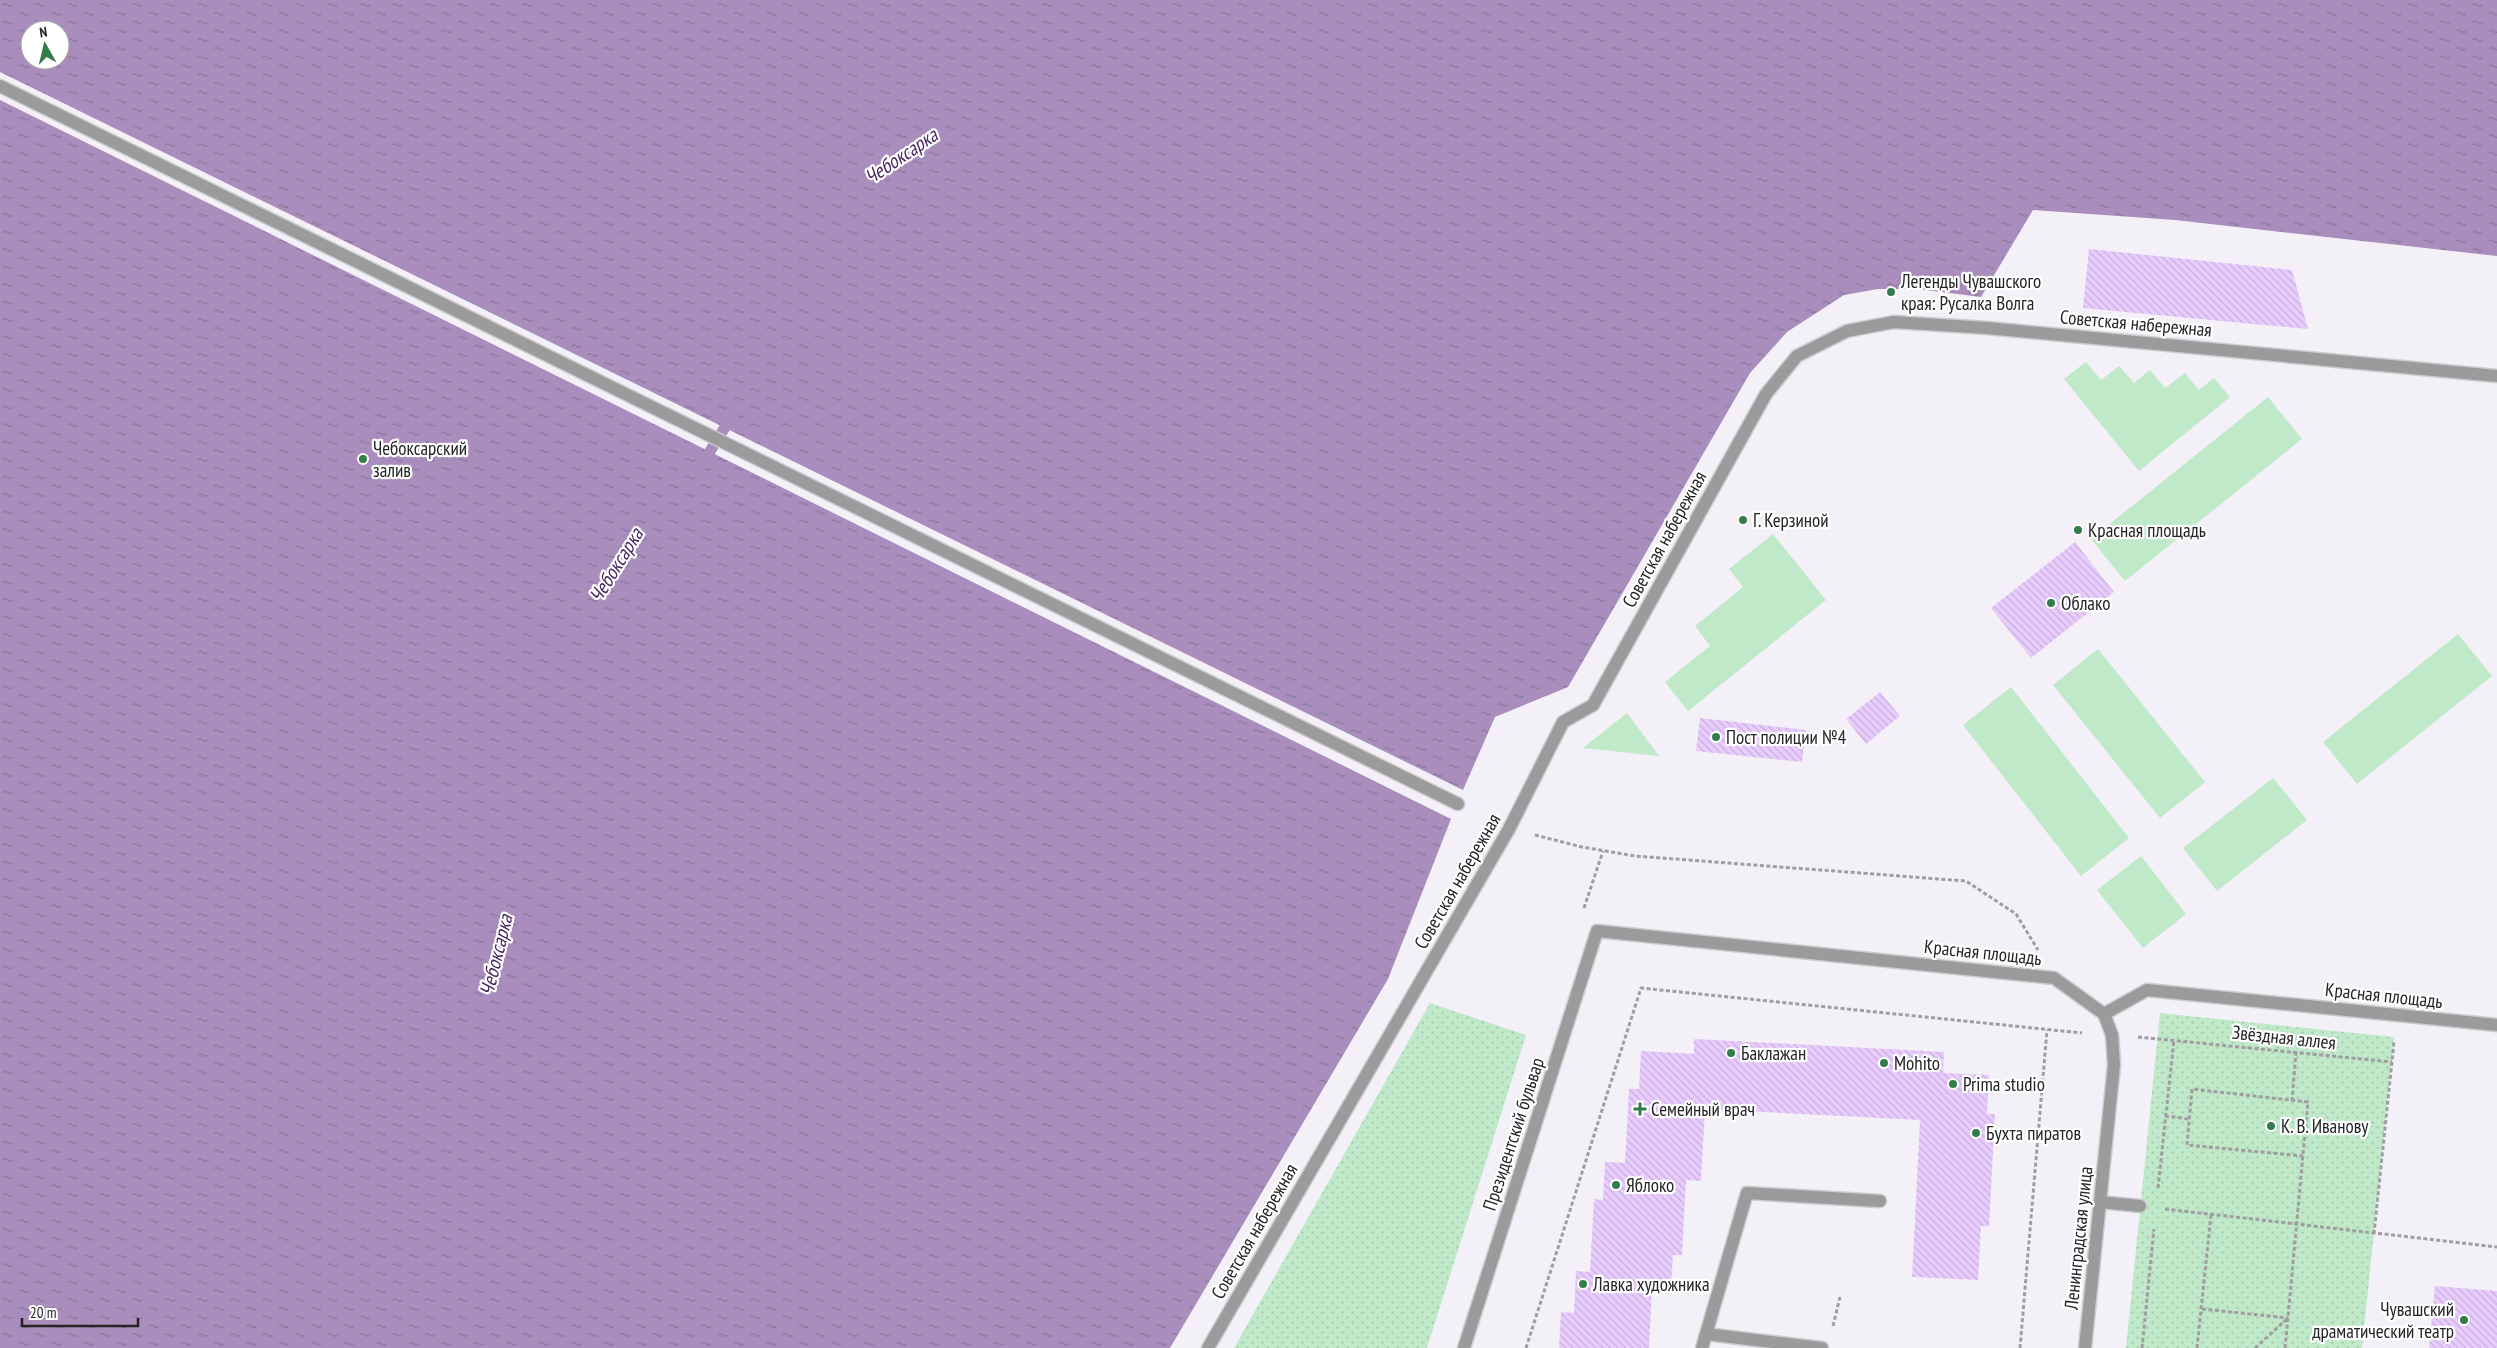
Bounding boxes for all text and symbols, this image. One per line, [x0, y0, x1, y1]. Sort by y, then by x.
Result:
north arrow [20, 20, 70, 70]
text: N [38, 23, 48, 42]
water label: Чебоксарка [860, 122, 943, 190]
place label: Легенды Чувашского края: Русалка Волга [1900, 269, 2041, 315]
marker: Легенды Чувашского края: Русалка Волга [1885, 286, 1897, 298]
street label: Советская набережная [2059, 304, 2213, 342]
place label: Чебоксарский залив [373, 436, 467, 482]
marker: Чебоксарский залив [357, 453, 369, 465]
street label: Советская набережная [1617, 467, 1711, 611]
place label: Г. Керзиной [1753, 508, 1829, 532]
marker: Г. Керзиной [1737, 514, 1749, 526]
place label: Красная площадь [2088, 518, 2206, 542]
water label: Чебоксарка [583, 522, 649, 607]
marker: Красная площадь [2072, 524, 2084, 536]
place label: Облако [2061, 591, 2110, 615]
marker: Облако [2045, 597, 2057, 609]
place label: Пост полиции №4 [1726, 725, 1847, 749]
marker: Пост полиции №4 [1710, 731, 1722, 743]
street label: Советская набережная [1409, 809, 1505, 953]
water label: Чебоксарка [473, 911, 519, 998]
street label: Красная площадь [1923, 934, 2043, 970]
street label: Красная площадь [2324, 977, 2444, 1013]
street label: Звёздная аллея [2231, 1020, 2337, 1054]
place label: Баклажан [1741, 1041, 1806, 1065]
marker: Баклажан [1725, 1047, 1737, 1059]
place label: Mohito [1894, 1051, 1940, 1075]
street label: Президентский бульвар [1477, 1054, 1549, 1214]
marker: Mohito [1878, 1057, 1890, 1069]
place label: Prima studio [1963, 1072, 2045, 1096]
marker: Prima studio [1947, 1078, 1959, 1090]
place label: Семейный врач [1651, 1097, 1755, 1121]
marker: Семейный врач [1633, 1102, 1647, 1116]
place label: К. В. Иванову [2281, 1114, 2369, 1138]
marker: К. В. Иванову [2265, 1120, 2277, 1132]
place label: Бухта пиратов [1986, 1121, 2081, 1145]
marker: Бухта пиратов [1970, 1127, 1982, 1139]
street label: Советская набережная [1206, 1159, 1302, 1303]
street label: Ленинградская улица [2058, 1165, 2097, 1312]
place label: Яблоко [1626, 1173, 1674, 1197]
marker: Яблоко [1610, 1179, 1622, 1191]
place label: Лавка художника [1592, 1272, 1710, 1296]
marker: Лавка художника [1577, 1278, 1589, 1290]
scale bar [22, 1296, 139, 1328]
place label: Чувашский драматический театр [2312, 1297, 2454, 1343]
text: 20 m [30, 1303, 56, 1322]
marker: Чувашский драматический театр [2458, 1314, 2470, 1326]

